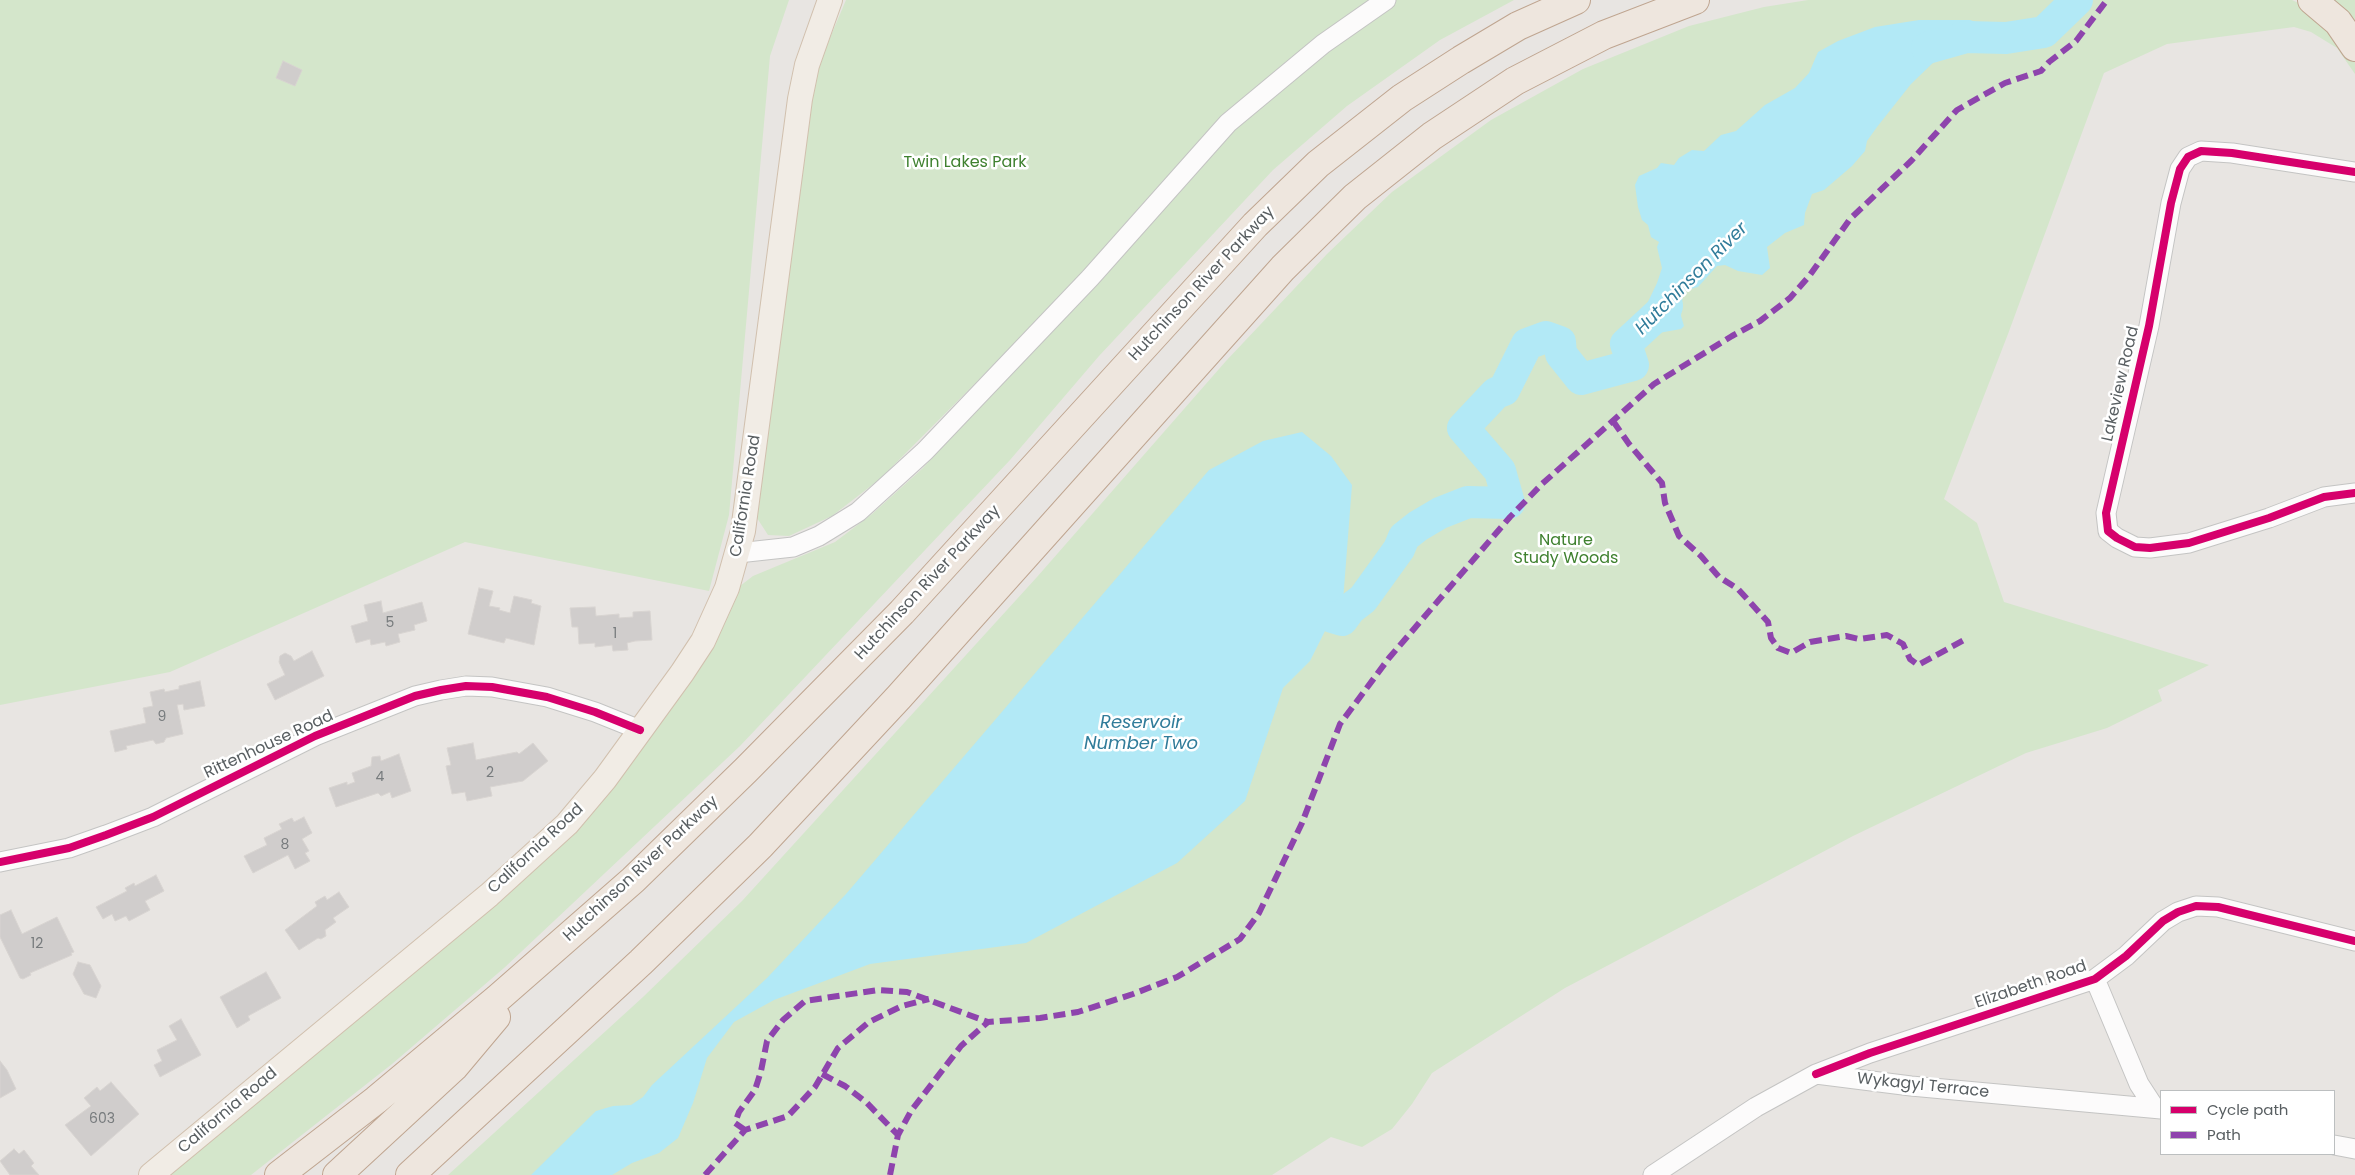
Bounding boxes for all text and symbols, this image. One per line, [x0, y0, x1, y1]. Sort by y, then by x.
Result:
park label: Twin Lakes Park [903, 153, 1027, 173]
street label: Hutchinson River Parkway [1125, 203, 1279, 365]
water label: Hutchinson River [1631, 218, 1753, 340]
street label: Lakeview Road [2098, 324, 2144, 444]
street label: California Road [727, 434, 765, 558]
street label: Hutchinson River Parkway [851, 502, 1005, 664]
park label: Nature Study Woods [1514, 531, 1618, 569]
house number: 5 [386, 615, 394, 631]
house number: 1 [613, 626, 617, 642]
street label: Rittenhouse Road [201, 707, 337, 783]
house number: 9 [158, 709, 166, 725]
water label: Reservoir Number Two [1084, 712, 1198, 754]
house number: 2 [486, 765, 494, 781]
house number: 4 [376, 769, 384, 785]
street label: Hutchinson River Parkway [560, 792, 722, 946]
street label: California Road [484, 800, 588, 898]
house number: 8 [281, 837, 289, 853]
house number: 12 [31, 936, 43, 952]
street label: Elizabeth Road [1973, 957, 2089, 1013]
street label: California Road [175, 1064, 281, 1158]
street label: Wykagyl Terrace [1856, 1070, 1990, 1102]
legend [2160, 1090, 2335, 1155]
text: Cycle path [2207, 1099, 2288, 1120]
house number: 603 [89, 1111, 115, 1127]
text: Path [2207, 1124, 2241, 1145]

